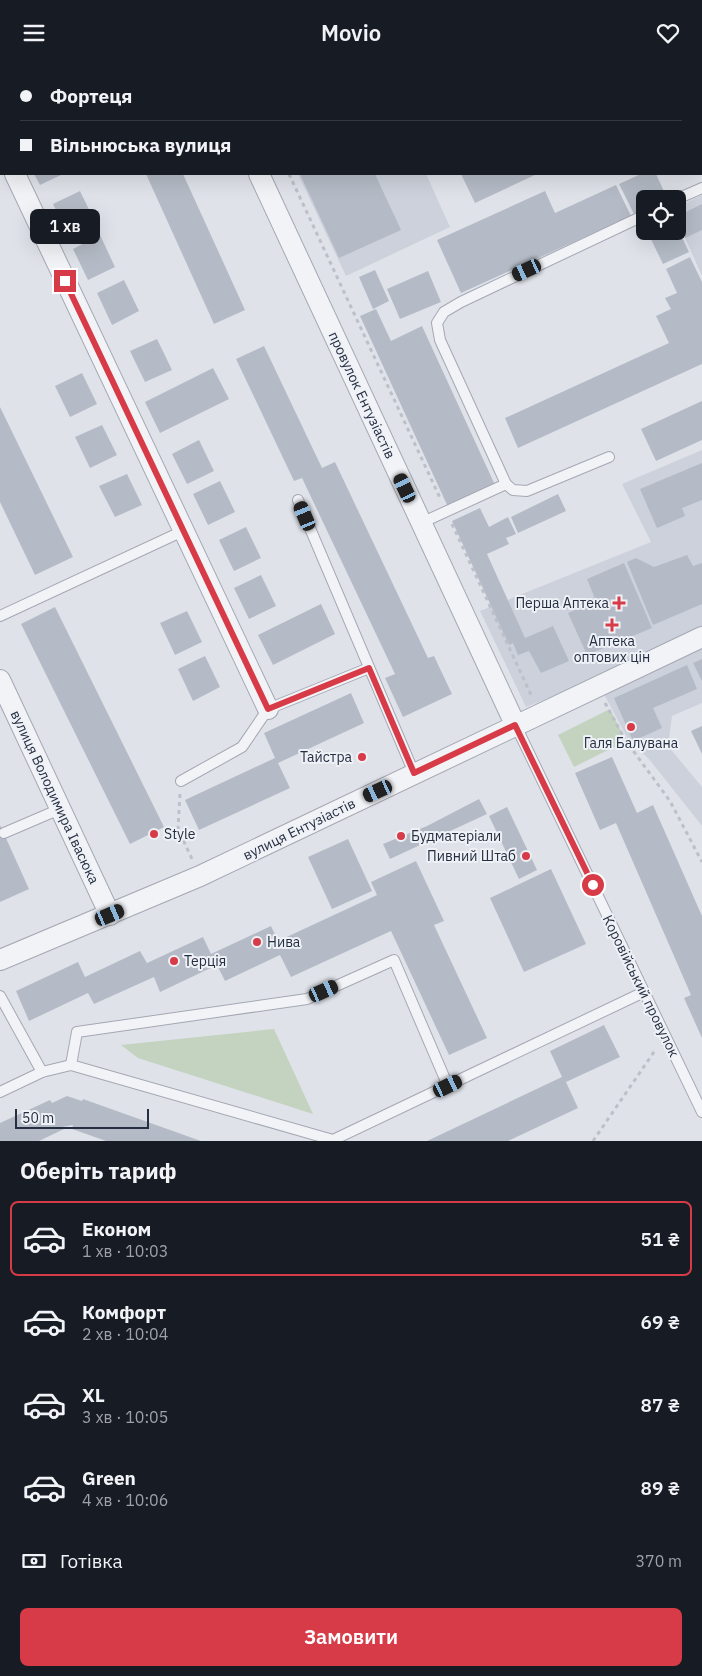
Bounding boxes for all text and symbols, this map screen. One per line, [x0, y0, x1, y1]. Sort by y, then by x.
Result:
text: Movio [321, 18, 381, 47]
icon: menu [20, 19, 48, 47]
icon: heart [654, 19, 682, 47]
text: Фортеця [50, 84, 132, 108]
text: Вільнюська вулиця [50, 133, 231, 157]
map controls [636, 190, 686, 240]
button: locate [636, 190, 686, 240]
callout: 1 хв [30, 209, 100, 243]
text: 1 хв [49, 216, 81, 236]
car [510, 257, 543, 283]
route end [54, 270, 76, 292]
street label: провулок Ентузіастів [325, 329, 399, 461]
car [391, 471, 418, 505]
car [292, 499, 317, 533]
place label: Перша Аптека [515, 594, 610, 612]
marker: Перша Аптека [613, 597, 625, 609]
marker: Аптека оптових цін [606, 619, 618, 631]
place label: Аптека оптових цін [574, 632, 650, 666]
street label: вулиця Володимира Івасюка [7, 707, 103, 887]
marker: Галя Балувана [625, 721, 637, 733]
place label: Галя Балувана [584, 734, 679, 752]
place label: Тайстра [300, 748, 353, 766]
marker: Тайстра [356, 751, 368, 763]
car [361, 778, 394, 804]
street label: вулиця Ентузіастів [240, 794, 358, 864]
place label: Style [164, 825, 196, 843]
place label: Будматеріали [411, 827, 501, 845]
marker: Style [148, 828, 160, 840]
marker: Будматеріали [395, 830, 407, 842]
place label: Пивний Штаб [427, 847, 516, 865]
marker: Пивний Штаб [520, 850, 532, 862]
route start [582, 874, 604, 896]
car [93, 902, 126, 928]
street label: Коровійський провулок [599, 912, 683, 1060]
place label: Нива [267, 933, 301, 951]
marker: Нива [251, 936, 263, 948]
place label: Терція [184, 952, 226, 970]
marker: Терція [168, 955, 180, 967]
car [307, 978, 340, 1004]
car [431, 1073, 464, 1099]
scale bar [15, 1106, 149, 1129]
text: 50 m [22, 1109, 54, 1127]
text: Оберіть тариф [20, 1156, 176, 1185]
icon: car [22, 1216, 67, 1261]
text: Економ [82, 1217, 151, 1241]
text: 51 ₴ [641, 1227, 680, 1251]
text: 1 хв · 10:03 [82, 1241, 168, 1261]
icon: car [22, 1299, 67, 1344]
text: Комфорт [82, 1300, 166, 1324]
text: 69 ₴ [641, 1310, 680, 1334]
text: 2 хв · 10:04 [82, 1324, 168, 1344]
icon: car [22, 1382, 67, 1427]
text: XL [82, 1383, 105, 1407]
text: 87 ₴ [641, 1393, 680, 1417]
text: 3 хв · 10:05 [82, 1407, 168, 1427]
icon: car [22, 1465, 67, 1510]
text: Green [82, 1466, 136, 1490]
text: 89 ₴ [641, 1476, 680, 1500]
text: 4 хв · 10:06 [82, 1490, 168, 1510]
icon: cash [20, 1547, 48, 1575]
text: Готівка [60, 1549, 123, 1573]
text: 370 m [635, 1551, 682, 1571]
button: Замовити [20, 1608, 682, 1666]

